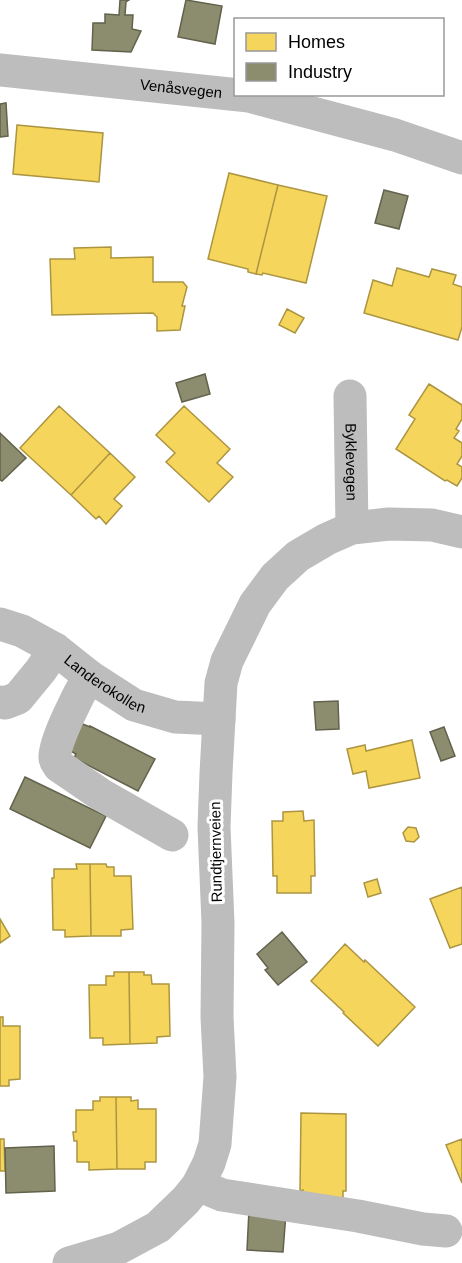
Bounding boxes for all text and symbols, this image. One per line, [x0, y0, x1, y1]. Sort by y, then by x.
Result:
legend [234, 18, 444, 96]
text: Homes [288, 32, 345, 52]
text: Industry [288, 62, 352, 82]
street label: Venåsvegen [139, 76, 223, 101]
street label: Byklevegen [342, 423, 361, 501]
street label: Landerokollen [61, 651, 148, 716]
street label: Rundtjernveien [206, 801, 225, 903]

